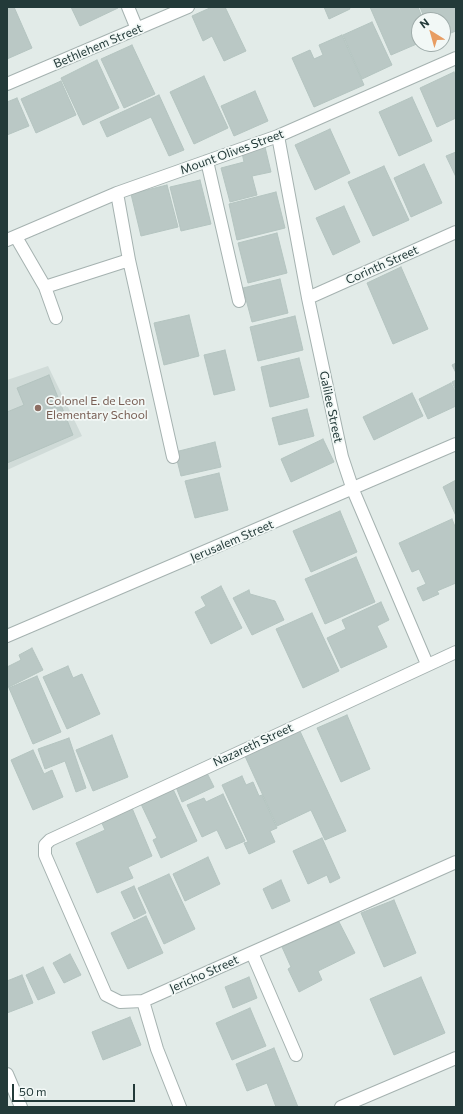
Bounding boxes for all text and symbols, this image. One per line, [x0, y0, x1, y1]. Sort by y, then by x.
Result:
north arrow [411, 12, 451, 52]
text: N [417, 15, 431, 30]
street label: Bethlehem Street [51, 21, 145, 71]
street label: Mount Olives Street [178, 127, 286, 177]
street label: Corinth Street [343, 243, 421, 287]
street label: Galilee Street [316, 370, 346, 444]
place label: Colonel E. de Leon Elementary School [46, 394, 148, 422]
marker: Colonel E. de Leon Elementary School [33, 403, 43, 413]
street label: Jerusalem Street [188, 517, 276, 565]
street label: Nazareth Street [211, 720, 295, 770]
street label: Jericho Street [167, 952, 241, 996]
scale bar [14, 1076, 137, 1102]
text: 50 m [19, 1084, 47, 1098]

